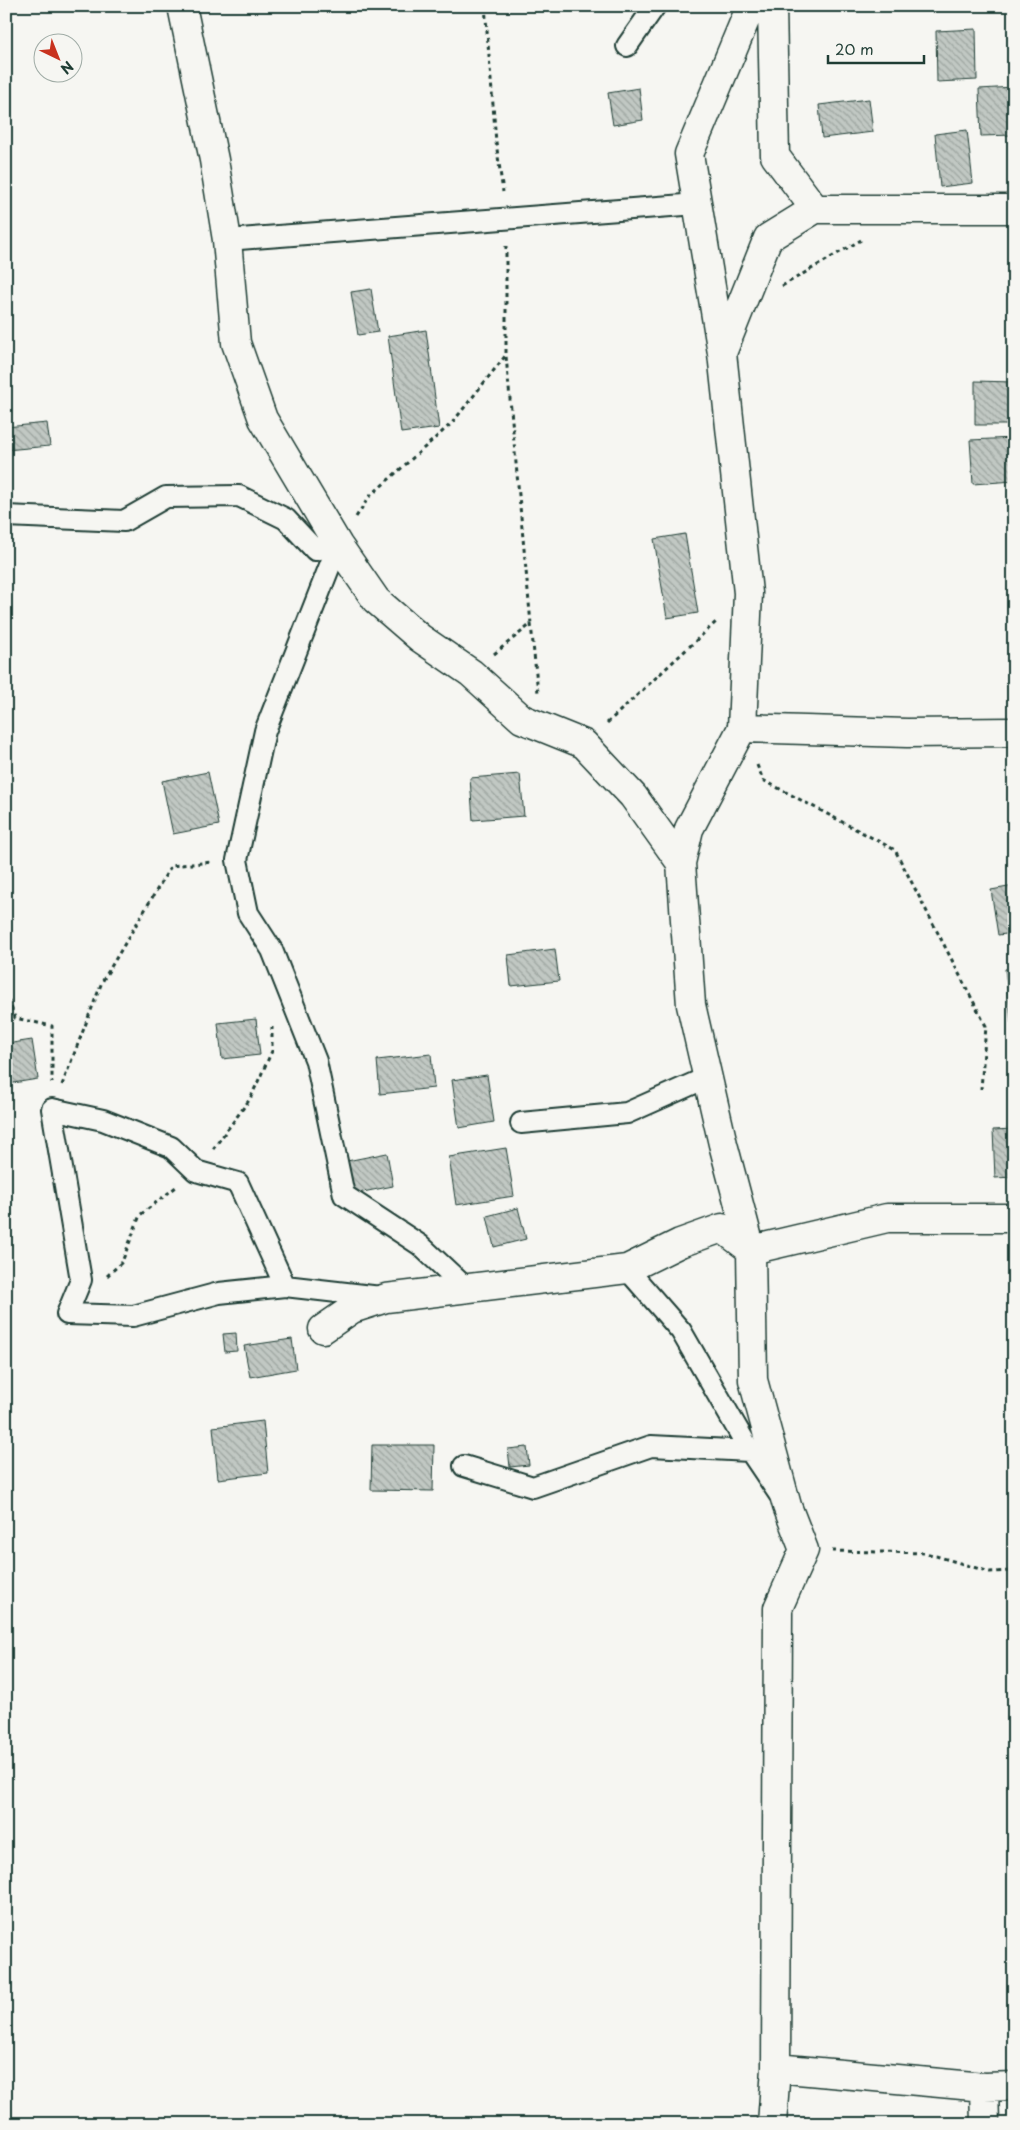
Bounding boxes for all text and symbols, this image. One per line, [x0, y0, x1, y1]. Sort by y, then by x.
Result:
north arrow [32, 32, 82, 82]
scale bar [828, 32, 924, 64]
text: 20 m [835, 37, 874, 60]
text: N [56, 56, 78, 79]

